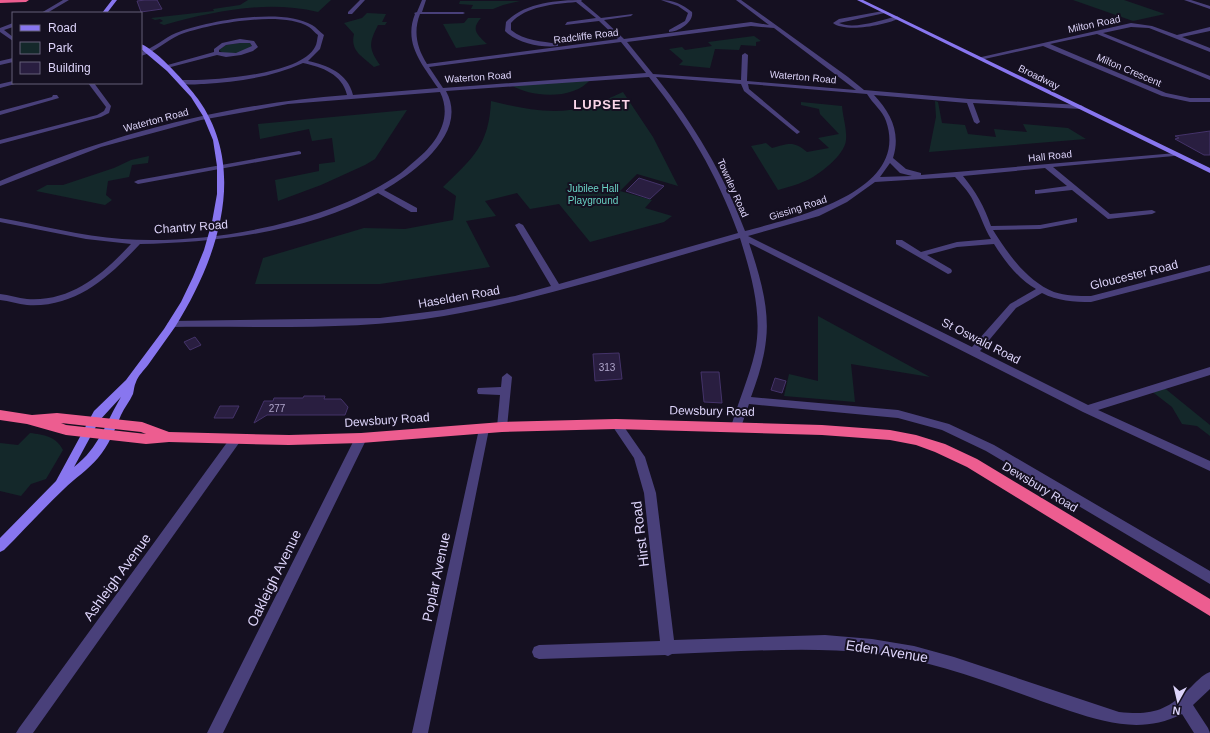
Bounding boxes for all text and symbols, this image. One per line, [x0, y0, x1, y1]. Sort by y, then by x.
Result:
legend [12, 12, 142, 84]
street label: Milton Road [1067, 13, 1121, 35]
text: Road [48, 21, 77, 35]
street label: Radcliffe Road [553, 27, 619, 45]
text: Park [48, 41, 74, 55]
street label: Milton Crescent [1095, 51, 1163, 89]
text: Building [48, 61, 91, 75]
street label: Broadway [1017, 62, 1061, 92]
street label: Waterton Road [444, 69, 512, 85]
street label: Waterton Road [769, 69, 837, 85]
district label: LUPSET [573, 97, 631, 112]
street label: Waterton Road [122, 106, 190, 134]
street label: Hall Road [1028, 148, 1072, 164]
street label: Townley Road [715, 157, 751, 219]
park label: Jubilee Hall Playground [567, 183, 619, 206]
street label: Gissing Road [768, 193, 828, 223]
street label: Chantry Road [154, 217, 228, 237]
street label: Gloucester Road [1089, 257, 1179, 293]
street label: Haselden Road [417, 283, 501, 311]
street label: St Oswald Road [939, 315, 1023, 367]
house number: 313 [599, 362, 616, 373]
house number: 277 [269, 403, 286, 414]
street label: Dewsbury Road [669, 403, 755, 419]
street label: Dewsbury Road [344, 410, 430, 430]
street label: Dewsbury Road [1000, 459, 1080, 515]
street label: Hirst Road [628, 500, 652, 568]
street label: Oakleigh Avenue [244, 527, 304, 629]
street label: Ashleigh Avenue [80, 530, 154, 624]
street label: Poplar Avenue [419, 531, 453, 623]
street label: Eden Avenue [845, 637, 929, 665]
north arrow [1158, 681, 1198, 721]
text: N [1172, 704, 1181, 717]

